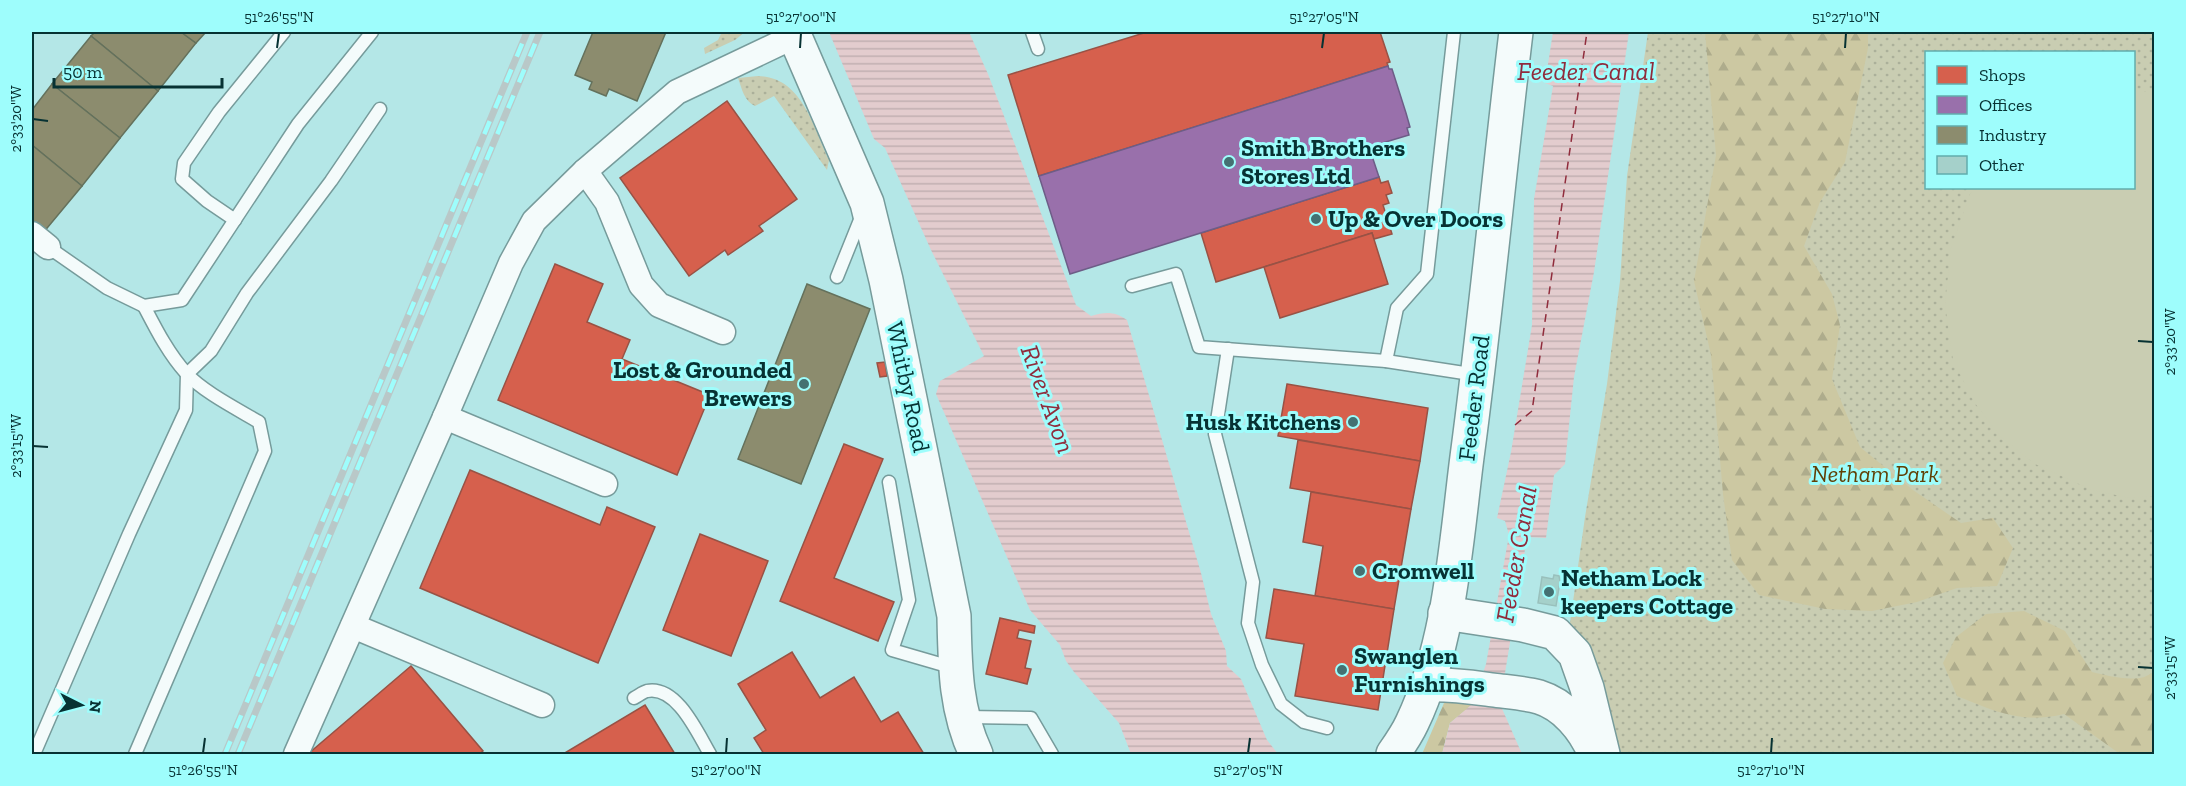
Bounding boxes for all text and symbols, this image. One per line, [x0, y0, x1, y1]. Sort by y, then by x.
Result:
text: 51°26'55"N [244, 8, 314, 26]
text: 51°27'00"N [766, 8, 836, 26]
text: 51°27'05"N [1289, 8, 1359, 26]
text: 51°27'10"N [1812, 8, 1880, 26]
scale bar [54, 51, 222, 89]
legend [1925, 51, 2135, 189]
water label: Feeder Canal [1517, 55, 1655, 87]
text: 50 m [63, 61, 103, 83]
text: Shops [1979, 64, 2026, 86]
text: 2°33'20"W [7, 85, 25, 153]
text: Offices [1979, 94, 2032, 116]
text: Industry [1979, 124, 2047, 146]
place label: Smith Brothers Stores Ltd [1241, 133, 1405, 190]
text: Other [1979, 154, 2025, 176]
marker: Smith Brothers Stores Ltd [1222, 155, 1236, 169]
place label: Up & Over Doors [1328, 204, 1503, 233]
marker: Up & Over Doors [1309, 212, 1323, 226]
text: 2°33'20"W [2161, 308, 2179, 376]
street label: Whitby Road [881, 319, 936, 455]
street label: Feeder Road [1451, 333, 1496, 463]
water label: River Avon [1014, 341, 1082, 457]
place label: Lost & Grounded Brewers [613, 355, 792, 412]
marker: Lost & Grounded Brewers [797, 377, 811, 391]
place label: Husk Kitchens [1185, 407, 1341, 436]
text: 2°33'15"W [7, 414, 25, 478]
marker: Husk Kitchens [1346, 415, 1360, 429]
park label: Netham Park [1811, 459, 1939, 488]
water label: Feeder Canal [1488, 483, 1544, 625]
place label: Cromwell [1372, 556, 1475, 585]
place label: Netham Lock keepers Cottage [1561, 563, 1734, 620]
marker: Cromwell [1353, 564, 1367, 578]
marker: Netham Lock keepers Cottage [1542, 585, 1556, 599]
text: 2°33'15"W [2161, 636, 2179, 700]
place label: Swanglen Furnishings [1354, 641, 1485, 698]
marker: Swanglen Furnishings [1335, 663, 1349, 677]
north arrow [51, 675, 111, 735]
text: N [85, 699, 106, 714]
text: 51°26'55"N [168, 761, 238, 779]
text: 51°27'00"N [691, 761, 761, 779]
text: 51°27'05"N [1213, 761, 1283, 779]
text: 51°27'10"N [1737, 761, 1805, 779]

